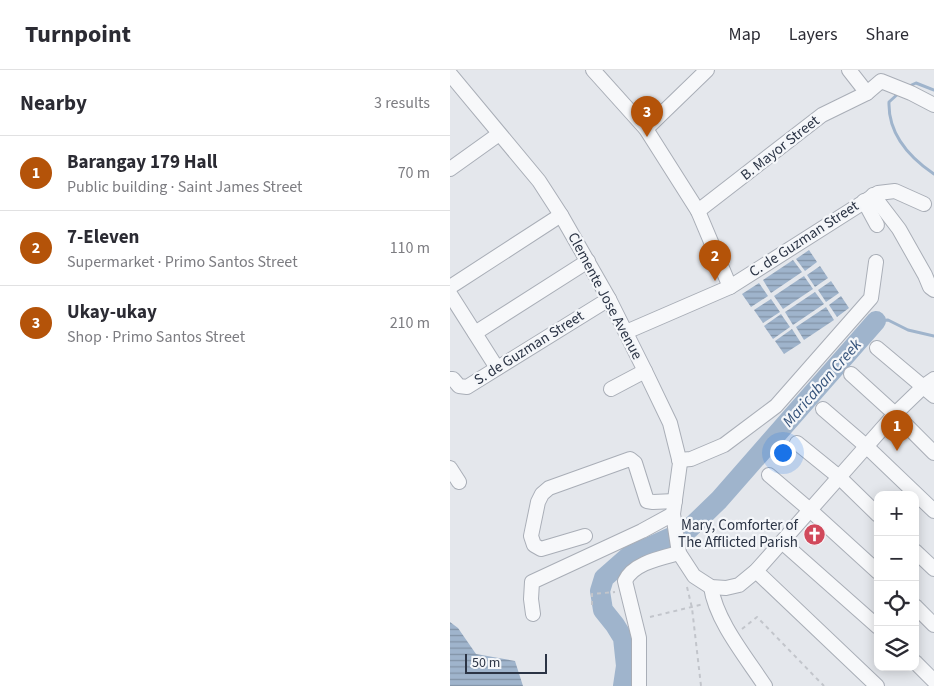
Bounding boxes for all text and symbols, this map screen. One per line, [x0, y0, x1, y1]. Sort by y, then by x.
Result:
text: Turnpoint [25, 17, 131, 52]
text: Map [729, 22, 761, 47]
text: Layers [789, 22, 838, 47]
text: Share [866, 22, 909, 47]
text: Nearby [20, 88, 87, 118]
text: 3 results [374, 92, 430, 114]
pin: 3 [631, 96, 663, 137]
street label: B. Mayor Street [736, 111, 824, 185]
text: Barangay 179 Hall [67, 149, 218, 176]
text: 1 [32, 162, 40, 184]
text: 70 m [398, 162, 430, 184]
text: Public building · Saint James Street [67, 176, 303, 198]
street label: C. de Guzman Street [745, 196, 863, 282]
text: 7-Eleven [67, 224, 139, 251]
street label: Clemente Jose Avenue [563, 229, 647, 363]
text: 2 [32, 237, 40, 259]
text: 110 m [390, 237, 430, 259]
pin: 2 [699, 240, 731, 281]
text: Supermarket · Primo Santos Street [67, 251, 298, 273]
text: Ukay-ukay [67, 299, 157, 326]
street label: S. de Guzman Street [470, 306, 588, 390]
text: 3 [32, 312, 40, 334]
text: 210 m [390, 312, 430, 334]
text: Shop · Primo Santos Street [67, 326, 245, 348]
water label: Maricaban Creek [778, 334, 867, 432]
pin: 1 [881, 410, 913, 451]
your location [770, 440, 796, 466]
map controls [874, 491, 919, 671]
button: + [874, 491, 919, 536]
place label: Mary, Comforter of The Afflicted Parish [678, 515, 799, 553]
church icon: Mary, Comforter of The Afflicted Parish [802, 522, 826, 546]
button: − [874, 536, 919, 581]
button: locate [874, 581, 919, 626]
button: layers [874, 626, 919, 671]
scale bar [465, 651, 548, 674]
text: 50 m [472, 653, 500, 673]

